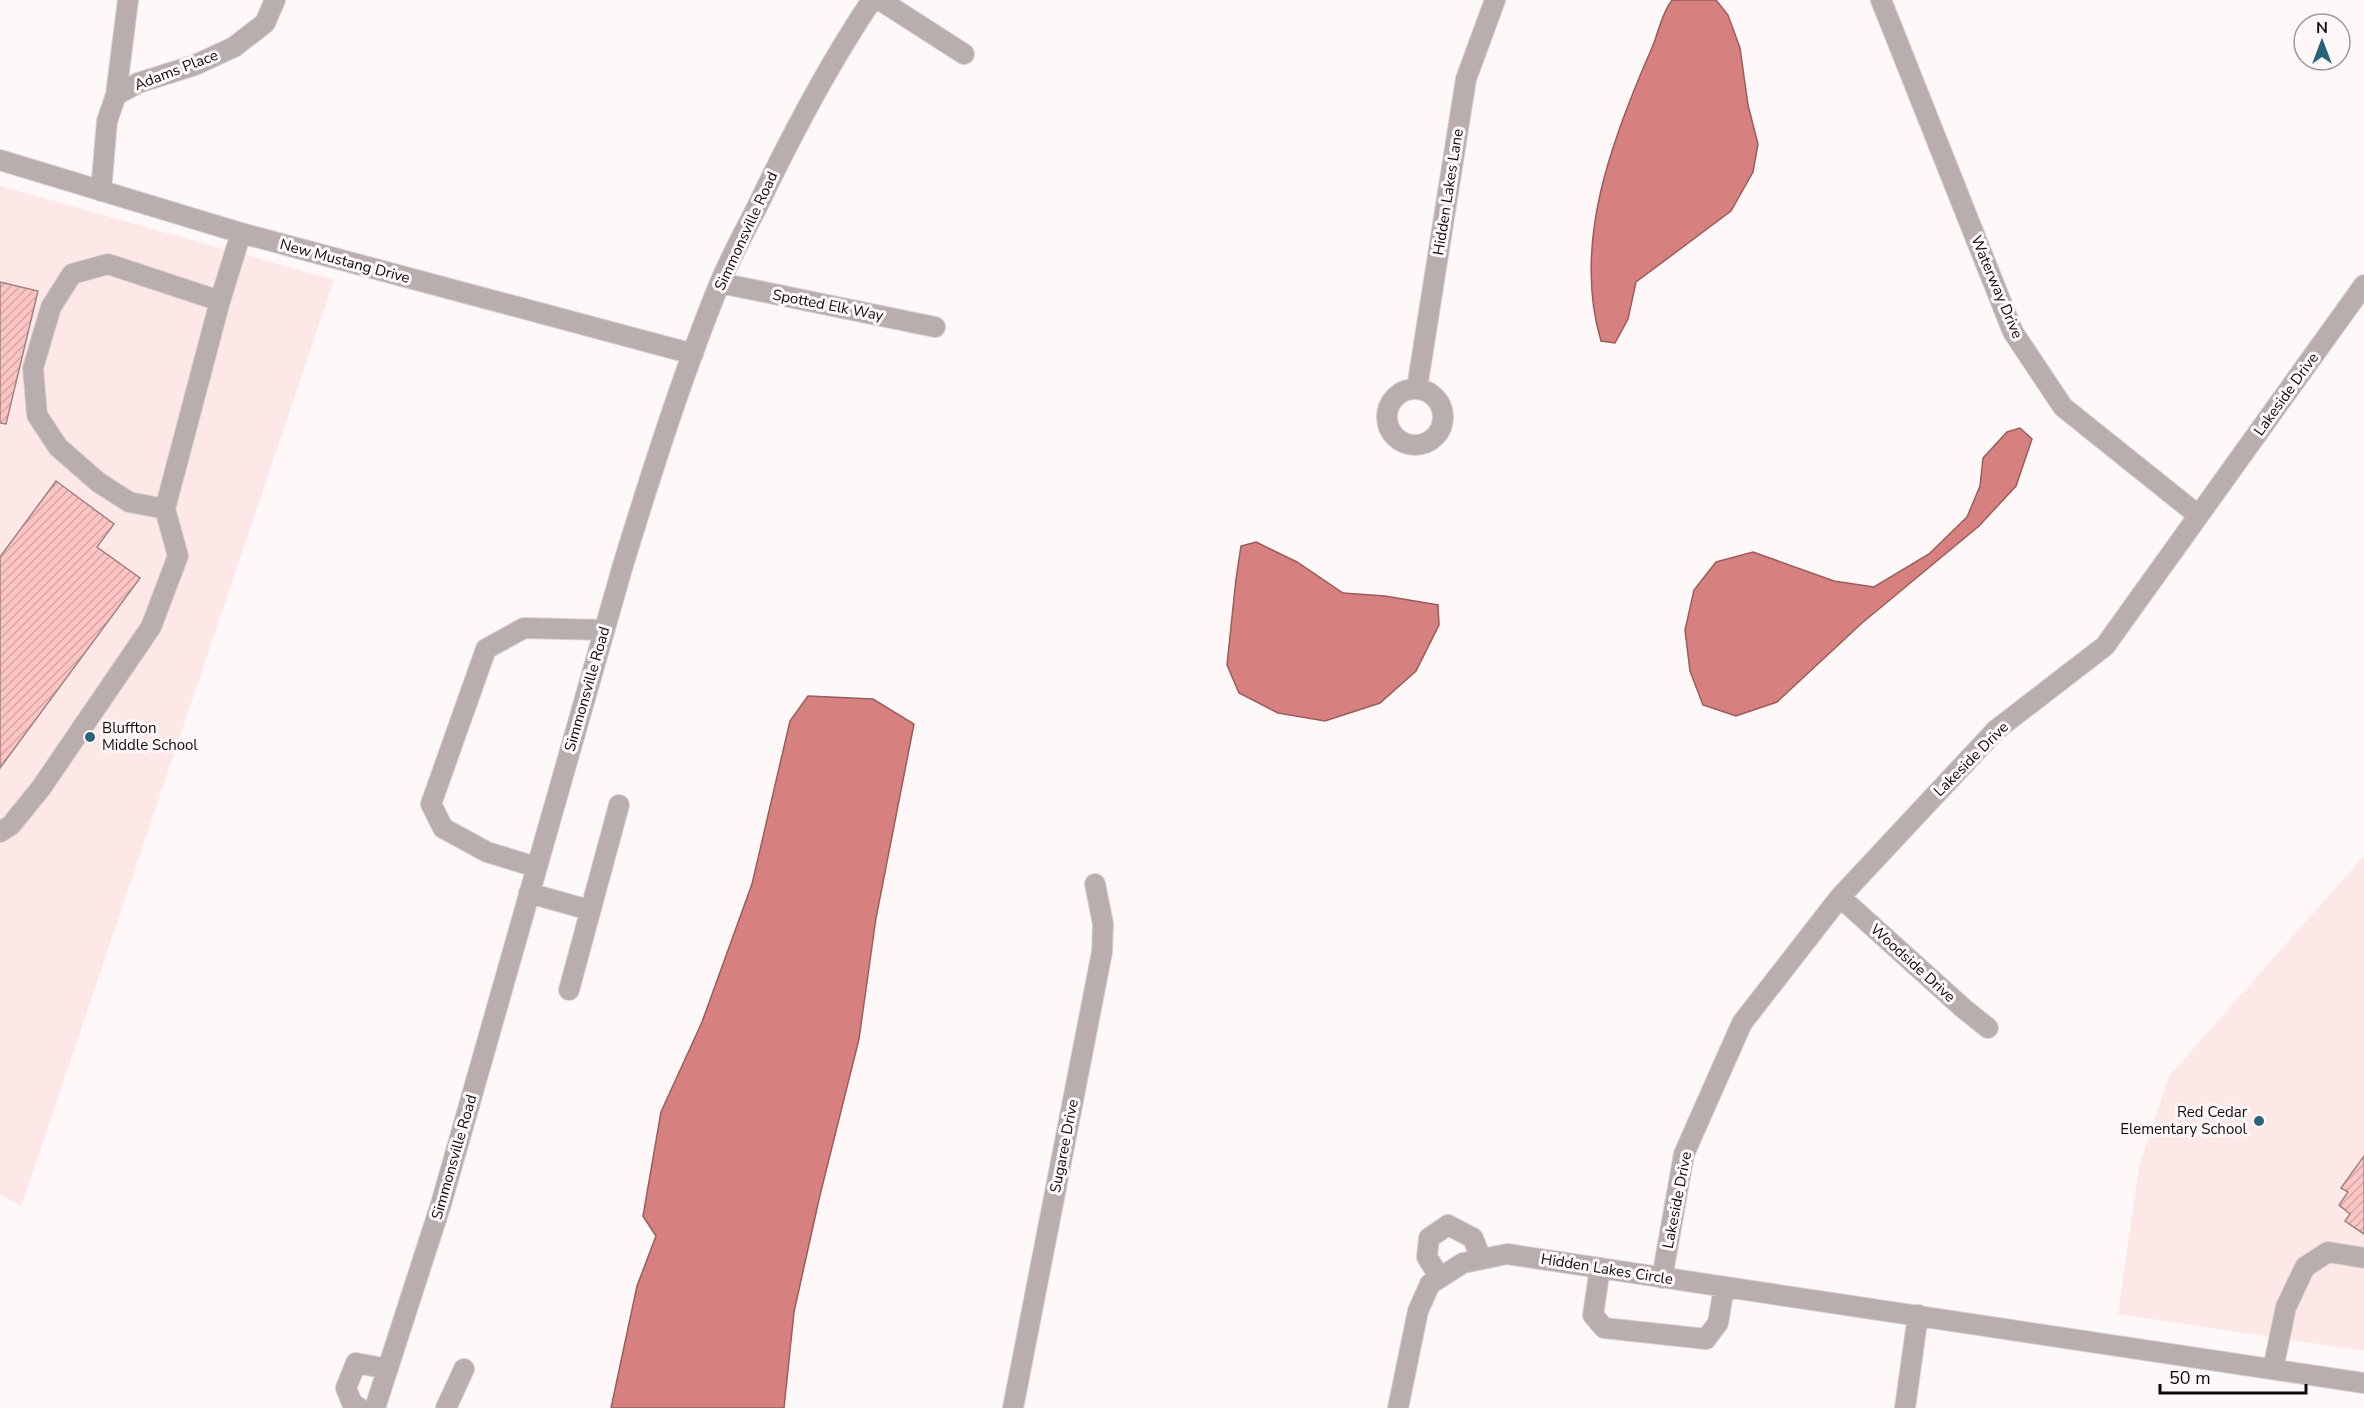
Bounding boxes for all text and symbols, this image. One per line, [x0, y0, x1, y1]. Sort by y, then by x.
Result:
north arrow [2292, 12, 2352, 72]
text: N [2316, 17, 2328, 39]
street label: Adams Place [131, 45, 221, 95]
street label: Hidden Lakes Lane [1428, 127, 1468, 257]
street label: Simmonsville Road [710, 168, 782, 294]
street label: Waterway Drive [1966, 232, 2028, 342]
street label: New Mustang Drive [278, 234, 412, 288]
street label: Spotted Elk Way [771, 284, 886, 326]
street label: Lakeside Drive [2249, 348, 2323, 440]
street label: Simmonsville Road [560, 624, 614, 754]
street label: Lakeside Drive [1929, 717, 2013, 801]
place label: Bluffton Middle School [102, 718, 198, 755]
marker: Bluffton Middle School [83, 730, 97, 744]
street label: Woodside Drive [1866, 919, 1960, 1007]
street label: Simmonsville Road [427, 1092, 481, 1222]
street label: Sugaree Drive [1045, 1097, 1083, 1195]
place label: Red Cedar Elementary School [2120, 1102, 2248, 1139]
marker: Red Cedar Elementary School [2252, 1114, 2266, 1128]
street label: Lakeside Drive [1658, 1150, 1696, 1250]
street label: Hidden Lakes Circle [1540, 1249, 1674, 1289]
scale bar [2160, 1357, 2306, 1395]
text: 50 m [2169, 1366, 2211, 1390]

